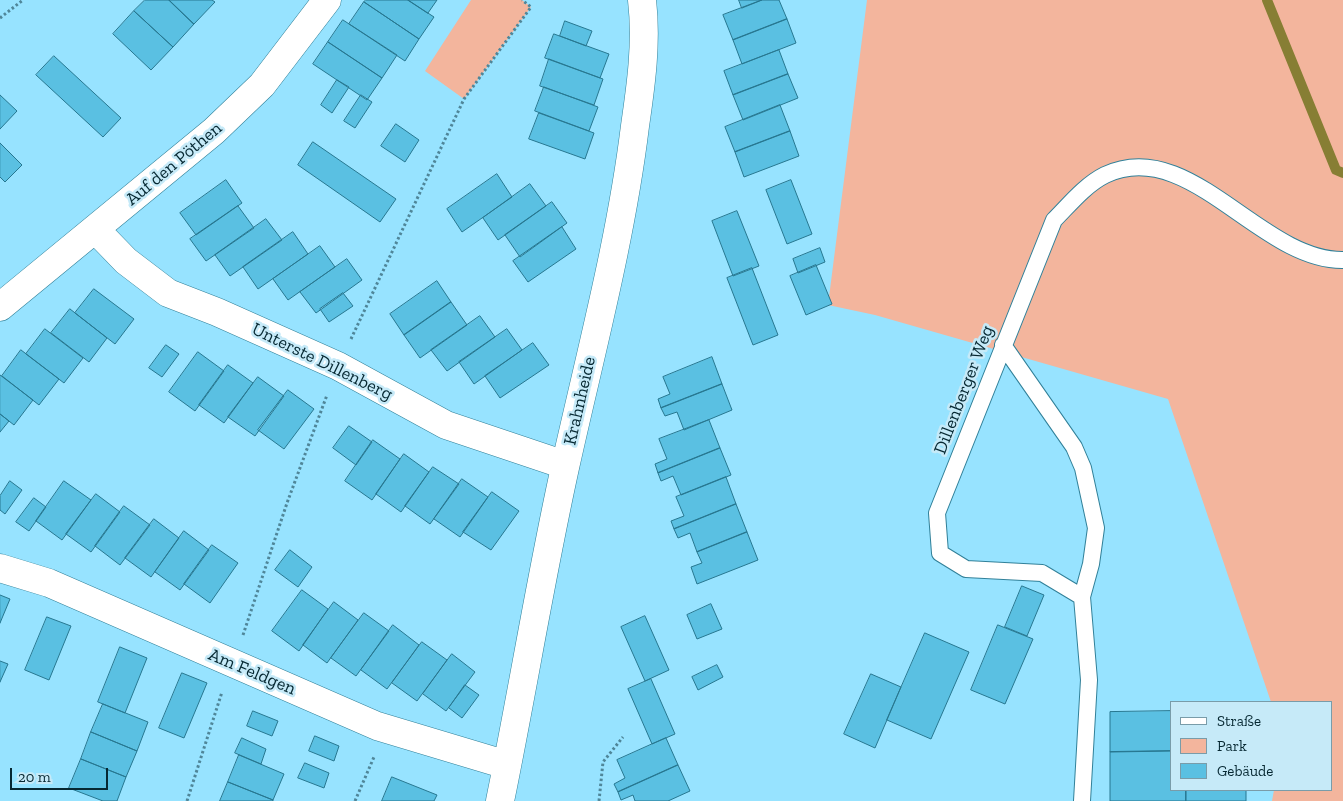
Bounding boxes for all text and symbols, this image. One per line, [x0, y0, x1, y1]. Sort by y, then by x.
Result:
street label: Auf den Pöthen [122, 118, 226, 210]
street label: Unterste Dillenberg [248, 318, 396, 406]
street label: Dillenberger Weg [930, 323, 998, 457]
street label: Krahnheide [559, 355, 601, 447]
street label: Am Feldgen [205, 644, 299, 700]
legend [1170, 701, 1333, 791]
text: Straße [1217, 712, 1261, 730]
text: Park [1217, 737, 1247, 755]
scale bar [12, 758, 110, 790]
text: Gebäude [1217, 762, 1273, 780]
text: 20 m [18, 768, 51, 786]

